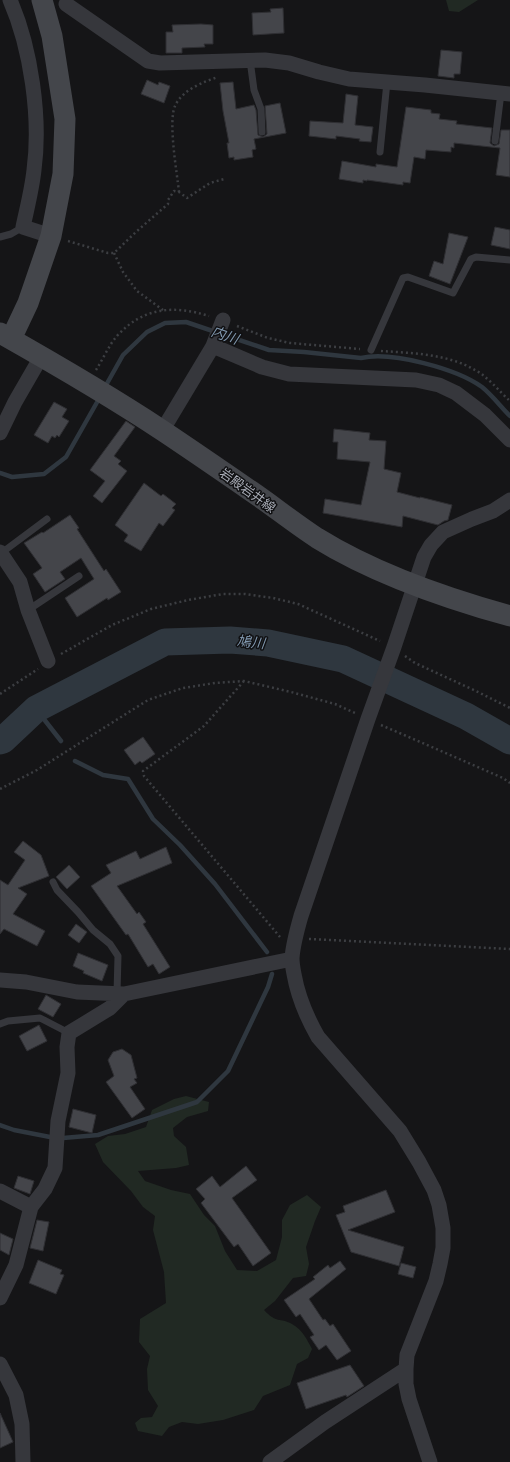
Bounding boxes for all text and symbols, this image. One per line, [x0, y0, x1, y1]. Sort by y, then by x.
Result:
water label: 内川 [209, 322, 243, 349]
street label: 岩殿岩井線 [217, 464, 279, 516]
water label: 鳩川 [236, 632, 268, 653]

